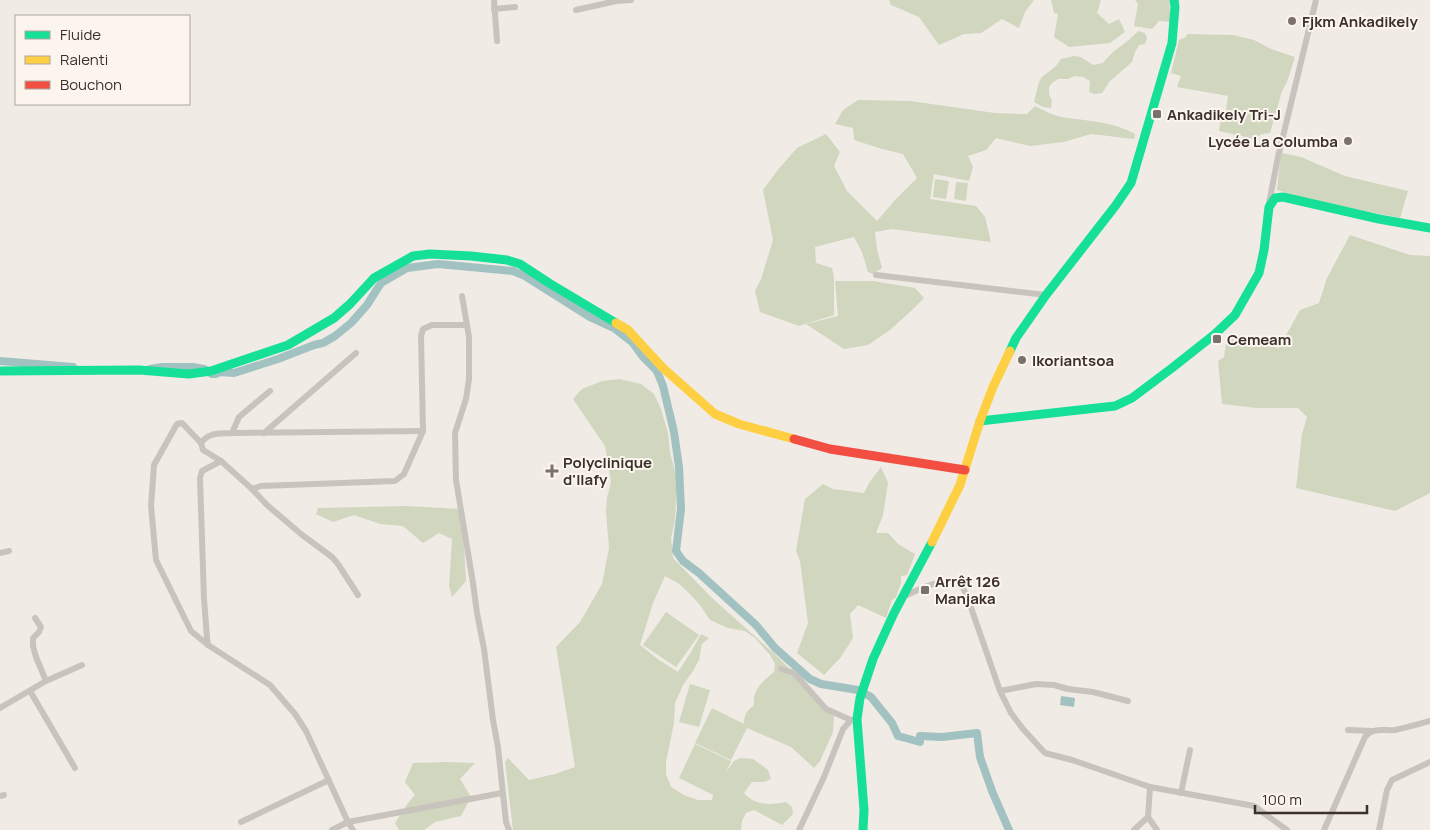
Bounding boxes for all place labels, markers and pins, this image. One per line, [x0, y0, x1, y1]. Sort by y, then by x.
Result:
place label: Fjkm Ankadikely [1302, 11, 1419, 32]
marker: Fjkm Ankadikely [1286, 15, 1298, 27]
place label: Ankadikely Tri-J [1167, 104, 1281, 125]
marker: Ankadikely Tri-J [1151, 108, 1163, 120]
place label: Lycée La Columba [1208, 131, 1338, 152]
marker: Lycée La Columba [1342, 135, 1354, 147]
place label: Cemeam [1227, 329, 1291, 350]
marker: Cemeam [1211, 333, 1223, 345]
place label: Ikoriantsoa [1032, 350, 1114, 371]
marker: Ikoriantsoa [1016, 354, 1028, 366]
place label: Polyclinique d'Ilafy [563, 452, 652, 490]
marker: Polyclinique d'Ilafy [545, 464, 559, 478]
place label: Arrêt 126 Manjaka [935, 571, 1000, 609]
marker: Arrêt 126 Manjaka [919, 584, 931, 596]

